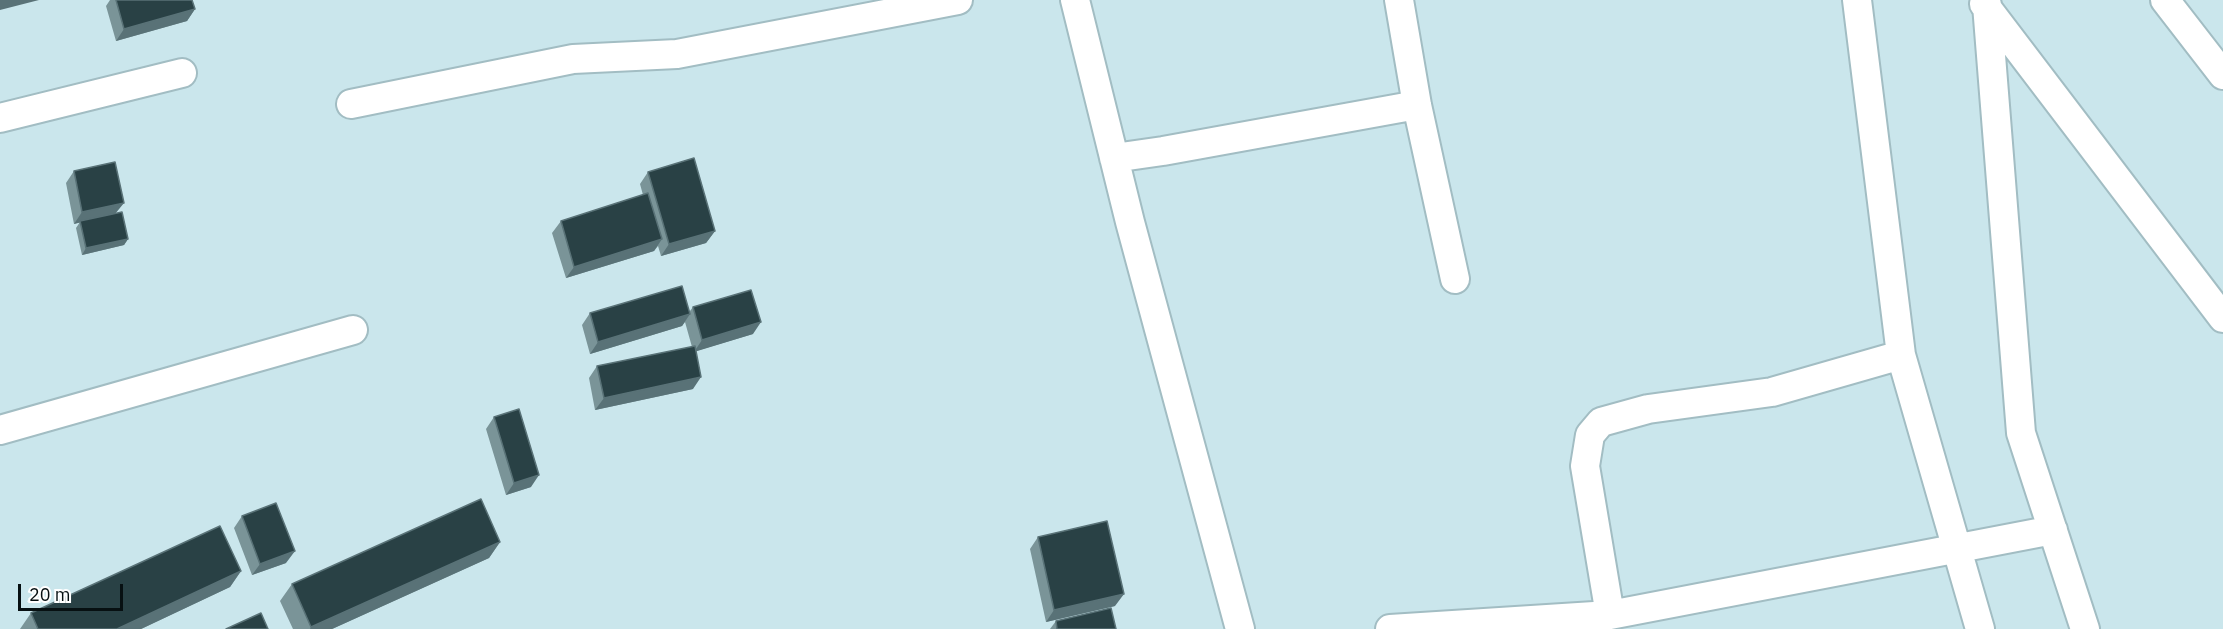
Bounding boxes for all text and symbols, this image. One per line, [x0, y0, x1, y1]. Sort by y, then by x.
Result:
scale bar [21, 572, 126, 610]
text: 20 m [29, 583, 71, 606]

